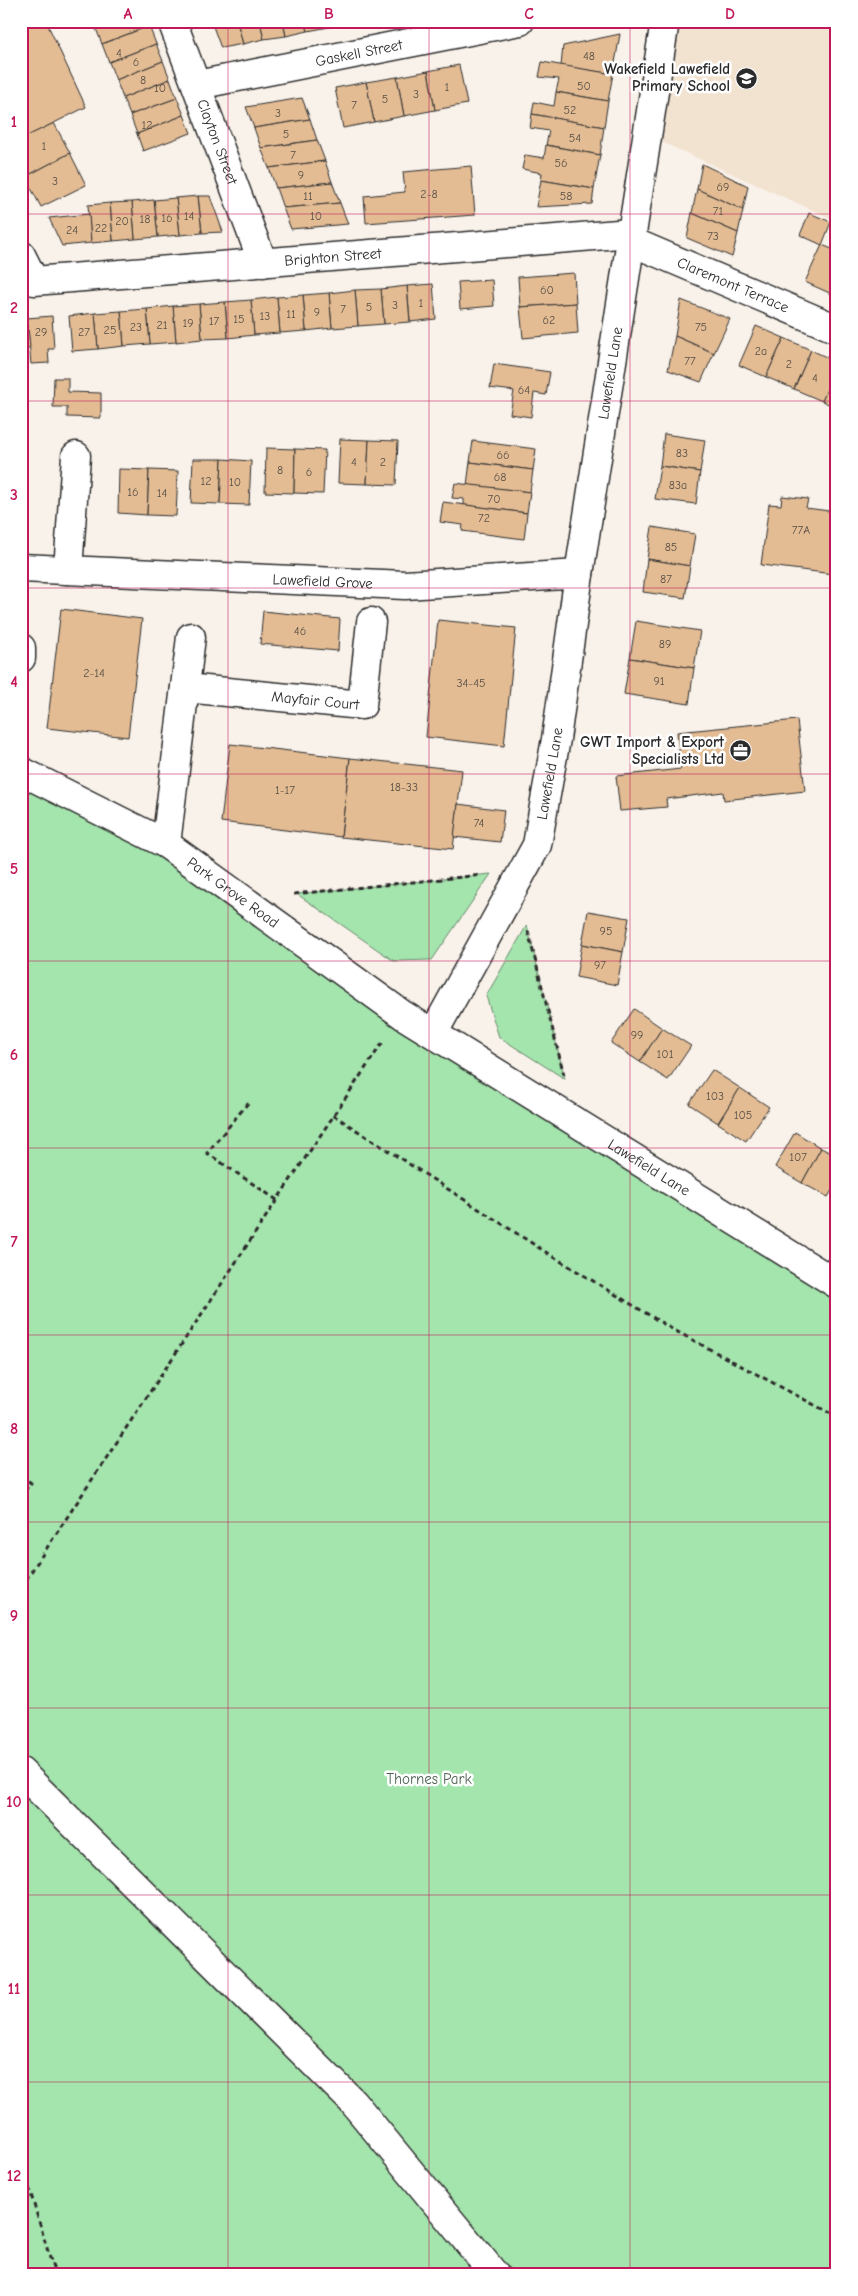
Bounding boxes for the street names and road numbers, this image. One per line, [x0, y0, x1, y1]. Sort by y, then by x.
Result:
street label: Gaskell Street [314, 35, 405, 70]
street label: Clayton Street [193, 97, 242, 188]
street label: Brighton Street [284, 244, 383, 270]
street label: Claremont Terrace [674, 253, 792, 317]
street label: Lawefield Lane [594, 325, 626, 421]
street label: Lawefield Grove [272, 570, 374, 593]
street label: Mayfair Court [271, 687, 361, 714]
street label: Lawefield Lane [533, 726, 567, 821]
street label: Park Grove Road [184, 853, 282, 932]
street label: Lawefield Lane [605, 1135, 694, 1200]

